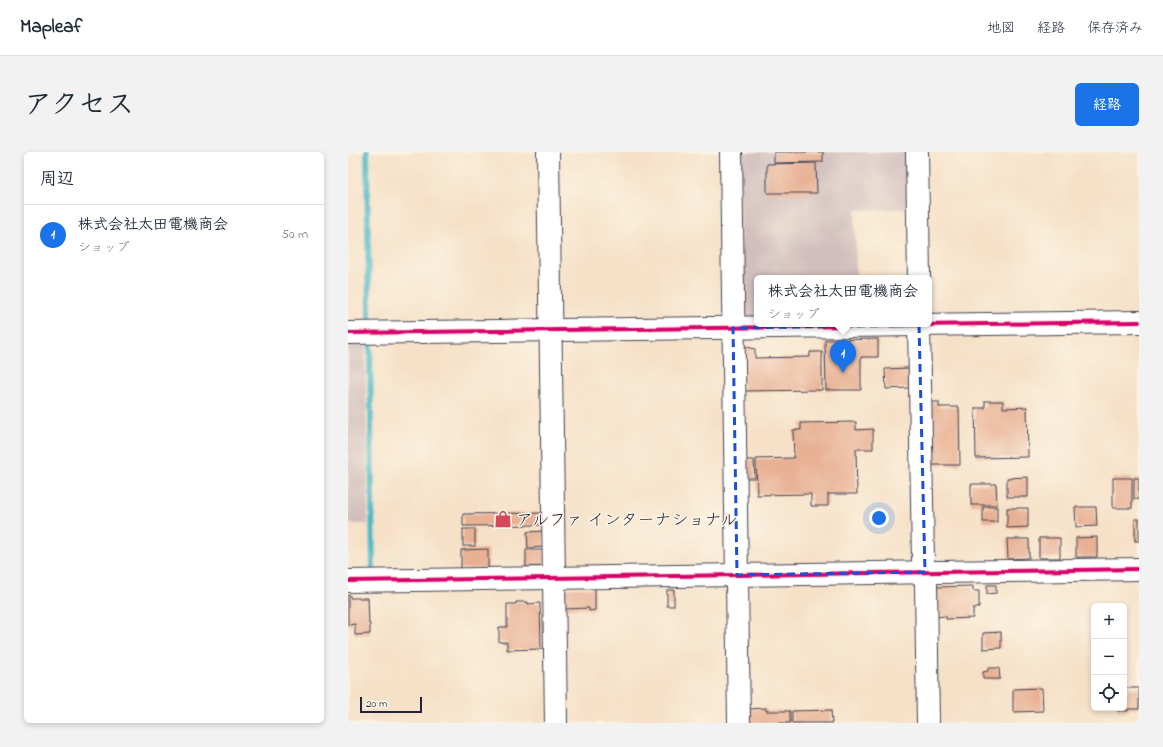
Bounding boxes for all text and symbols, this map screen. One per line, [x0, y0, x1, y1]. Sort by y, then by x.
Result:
text: Mapleaf [20, 14, 82, 41]
text: 地図 [987, 18, 1015, 39]
text: 経路 [1037, 18, 1065, 39]
text: 保存済み [1087, 18, 1143, 39]
button: 経路 [1075, 83, 1139, 126]
text: アクセス [24, 86, 134, 127]
text: 周辺 [40, 167, 74, 192]
text: 株式会社太田電機商会 [78, 214, 228, 236]
text: 1 [51, 225, 55, 244]
text: 50 m [282, 225, 308, 244]
text: ショップ [78, 238, 129, 257]
popup [754, 275, 932, 327]
text: 株式会社太田電機商会 [768, 281, 918, 303]
text: ショップ [768, 305, 819, 324]
pin: 1 [830, 340, 856, 373]
place label: アルファ インターナショナル [516, 508, 738, 533]
your location [869, 508, 889, 528]
shop icon: アルファ インターナショナル [493, 509, 513, 529]
map controls [1091, 603, 1127, 711]
button: + [1091, 603, 1127, 639]
button: − [1091, 639, 1127, 675]
button: locate [1091, 675, 1127, 711]
scale bar [360, 695, 422, 714]
text: 20 m [366, 696, 388, 712]

